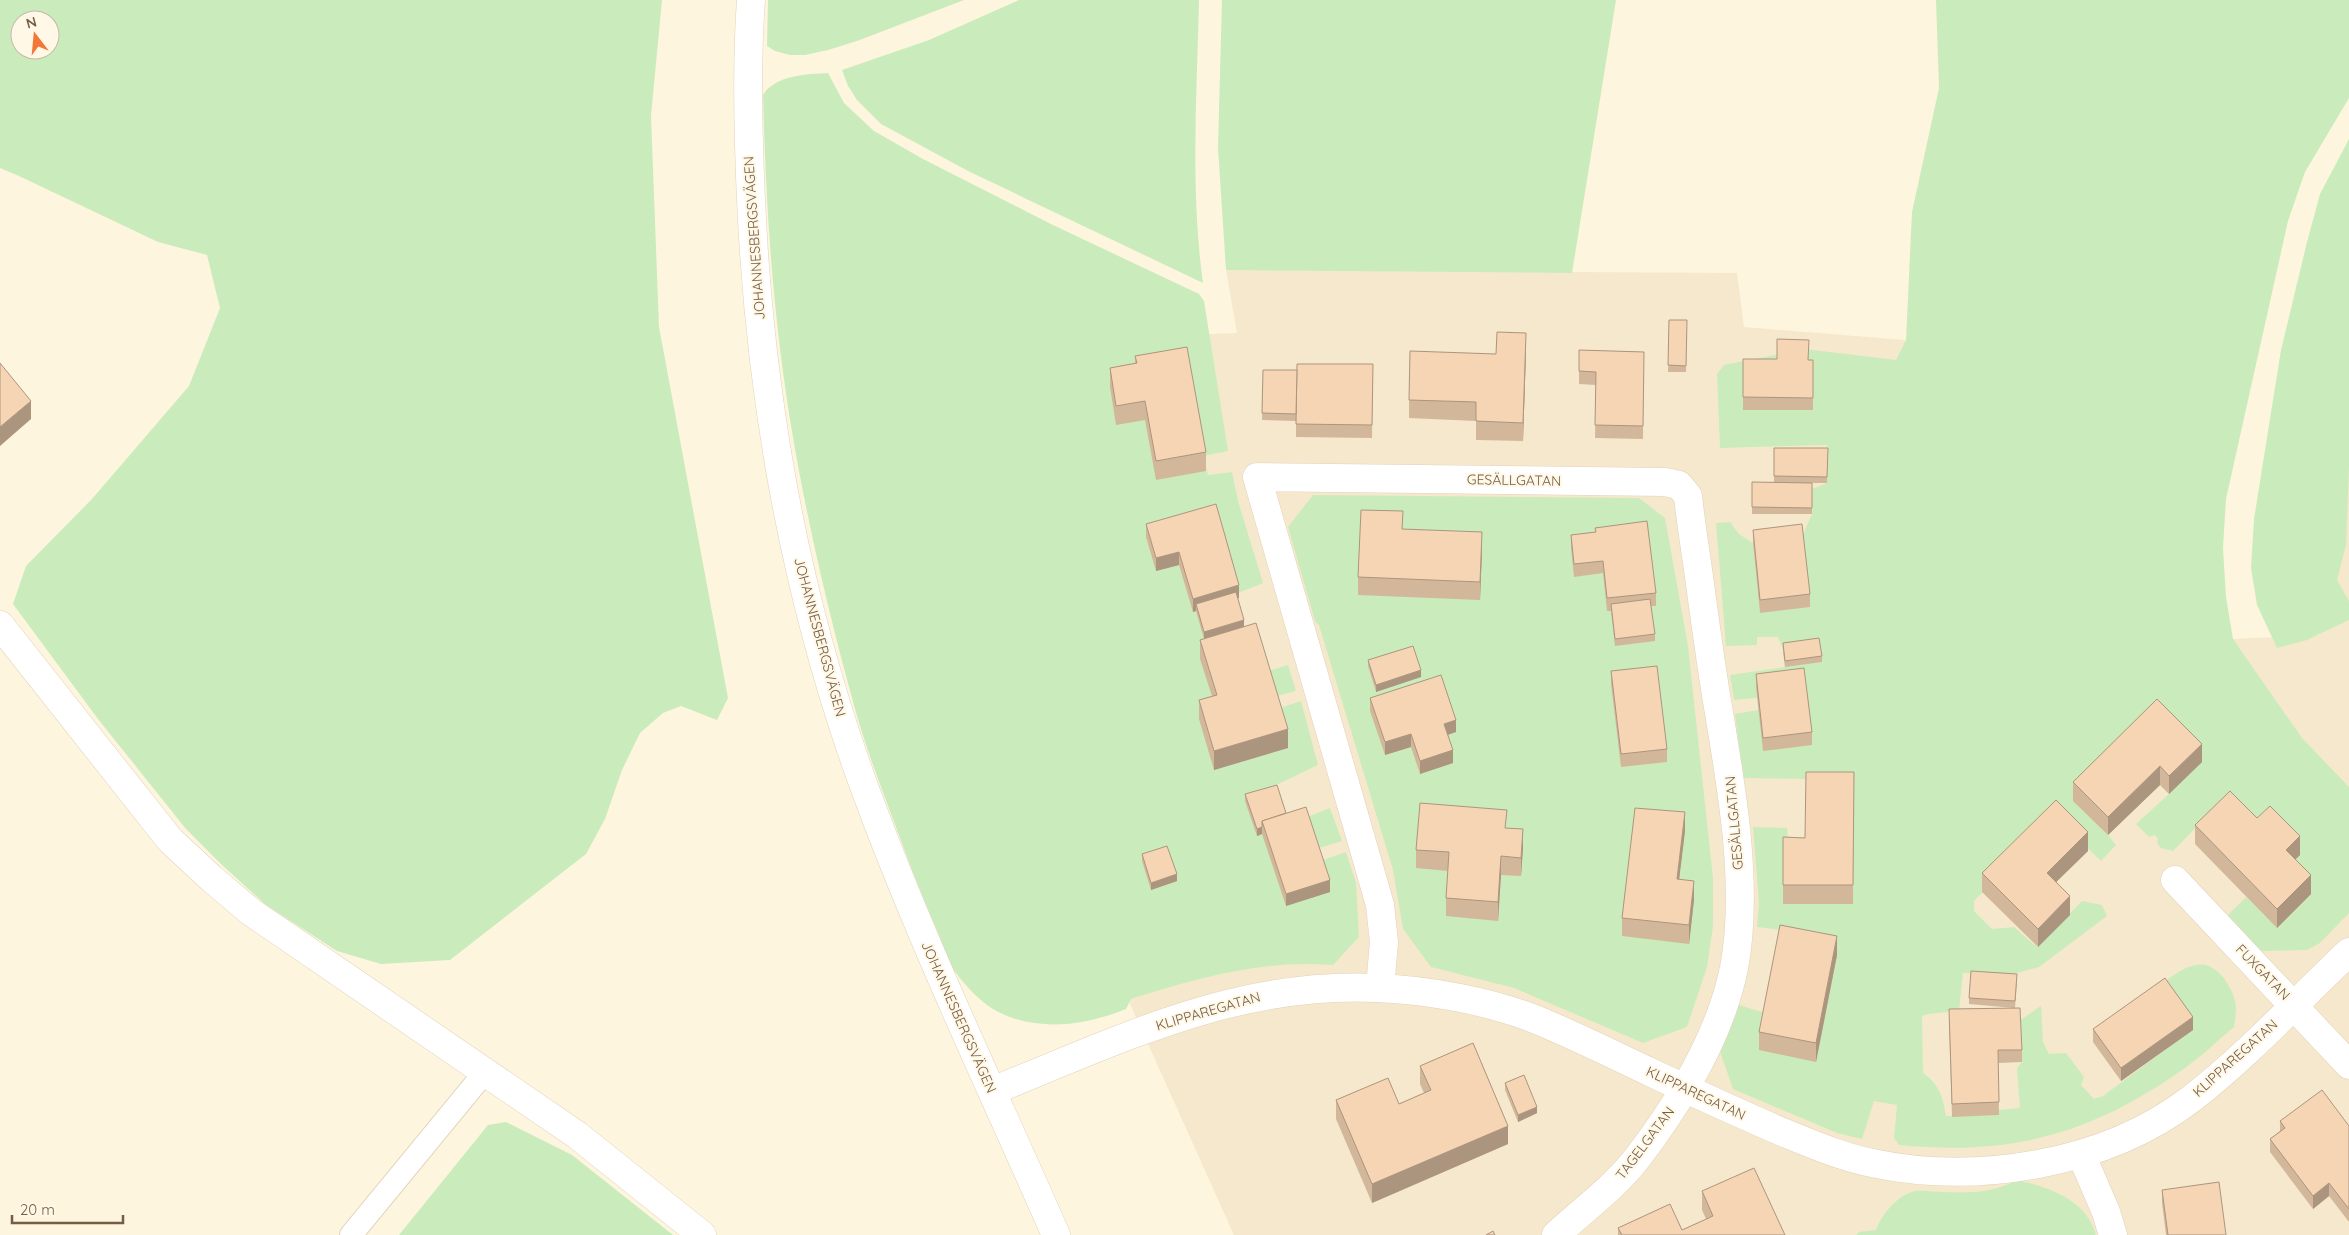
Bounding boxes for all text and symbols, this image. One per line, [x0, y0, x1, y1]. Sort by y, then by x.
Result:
north arrow [10, 10, 60, 60]
text: N [24, 12, 39, 33]
street label: JOHANNESBERGSVÄGEN [739, 155, 769, 321]
street label: GESÄLLGATAN [1467, 470, 1561, 490]
street label: JOHANNESBERGSVÄGEN [790, 555, 850, 719]
street label: GESÄLLGATAN [1721, 775, 1747, 871]
street label: JOHANNESBERGSVÄGEN [917, 938, 1001, 1096]
street label: FUXGATAN [2232, 940, 2294, 1004]
street label: KLIPPAREGATAN [1154, 987, 1262, 1035]
street label: KLIPPAREGATAN [2189, 1015, 2281, 1101]
street label: KLIPPAREGATAN [1643, 1062, 1749, 1124]
street label: TAGELGATAN [1612, 1103, 1678, 1183]
scale bar [12, 1192, 124, 1224]
text: 20 m [20, 1200, 55, 1219]

